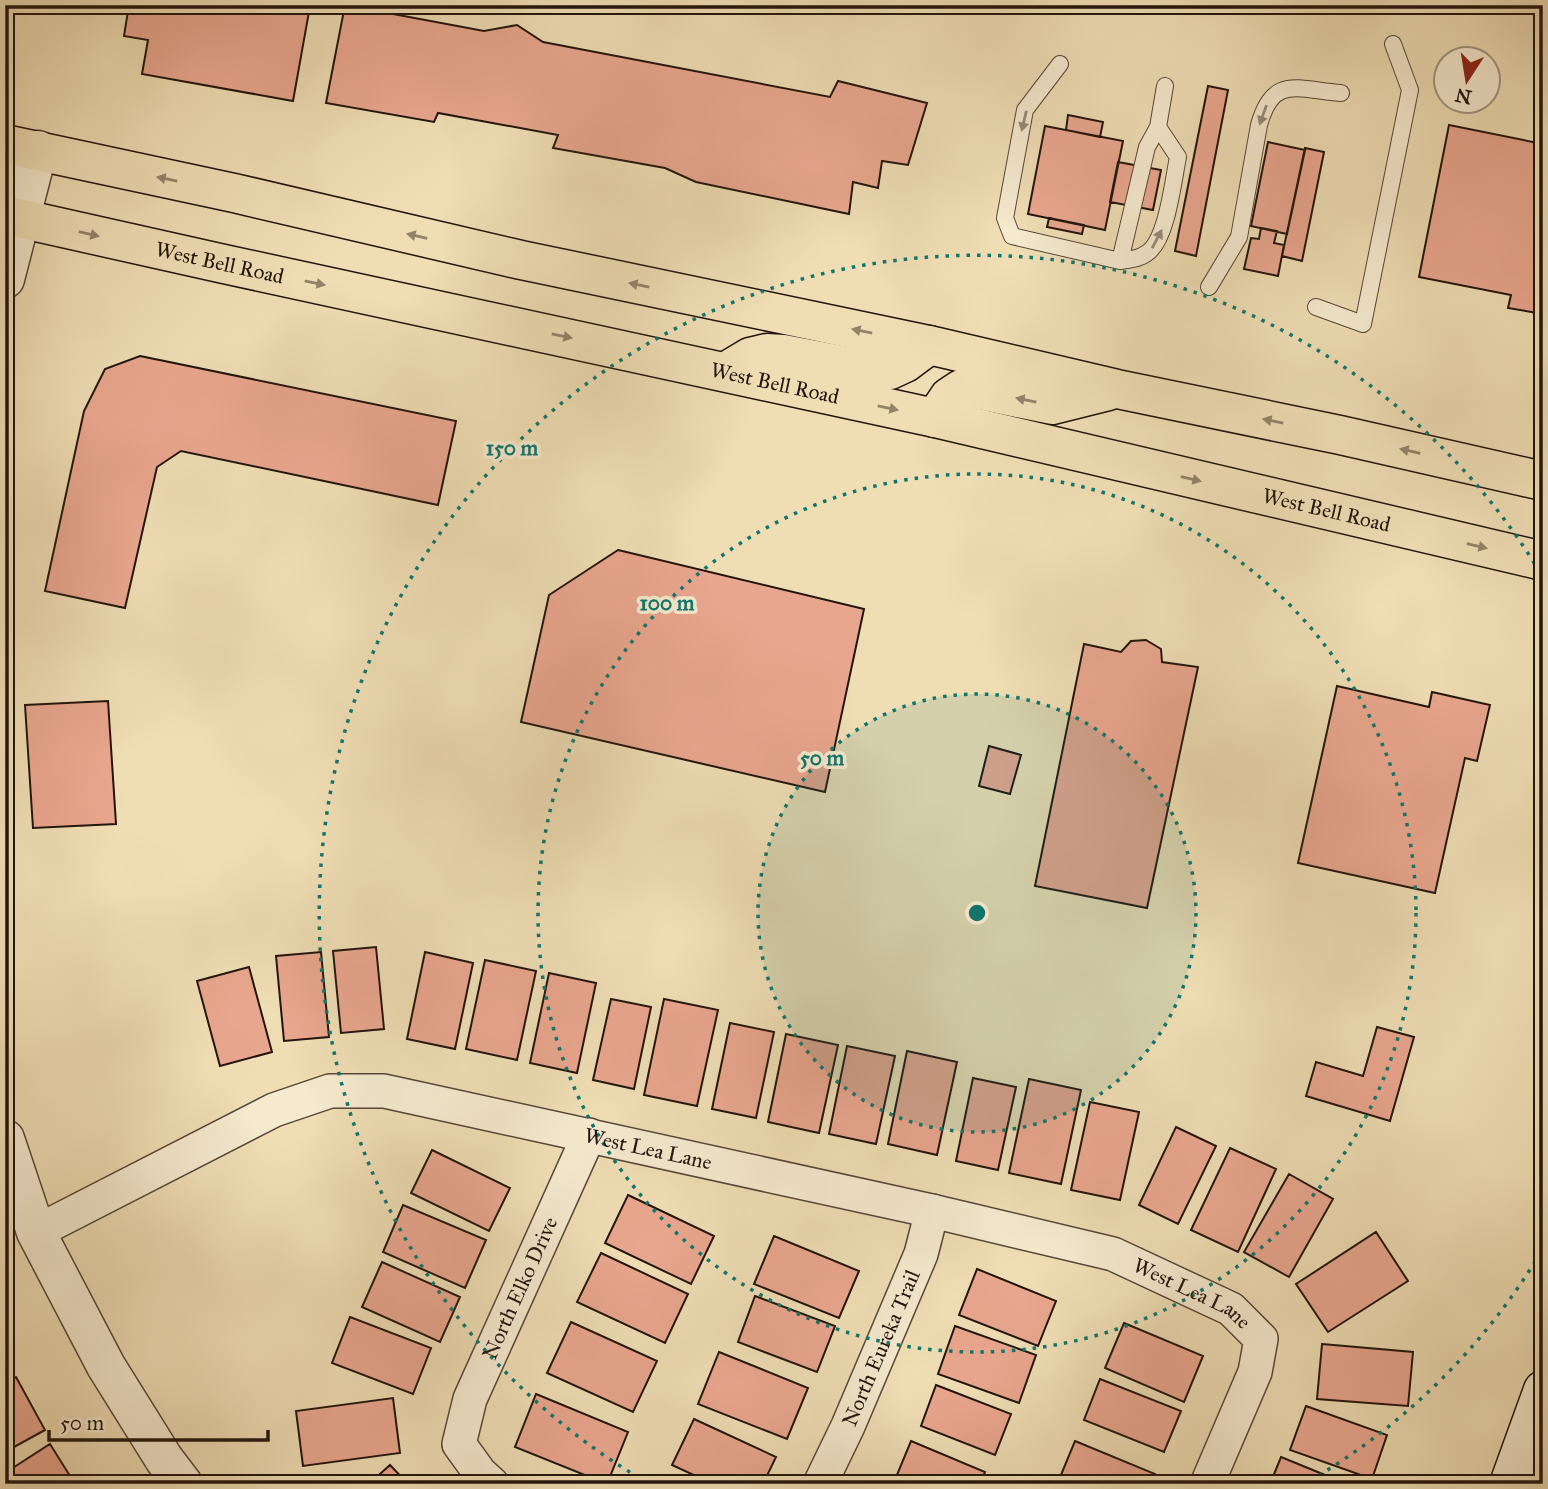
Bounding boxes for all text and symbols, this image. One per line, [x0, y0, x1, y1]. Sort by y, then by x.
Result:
north arrow [1432, 46, 1502, 116]
text: N [1453, 83, 1474, 109]
one-way arrow [1257, 104, 1268, 125]
one-way arrow [1018, 110, 1029, 132]
one-way arrow [156, 173, 178, 184]
one-way arrow [78, 228, 100, 239]
one-way arrow [1151, 229, 1163, 248]
one-way arrow [406, 230, 428, 241]
street label: West Bell Road [153, 236, 287, 290]
one-way arrow [304, 278, 326, 289]
one-way arrow [628, 279, 650, 290]
one-way arrow [851, 326, 873, 337]
one-way arrow [551, 331, 573, 342]
street label: West Bell Road [708, 357, 842, 410]
one-way arrow [1015, 394, 1037, 405]
one-way arrow [877, 402, 899, 413]
one-way arrow [1262, 416, 1284, 427]
text: 150 m [486, 435, 538, 461]
one-way arrow [1399, 445, 1421, 456]
one-way arrow [1180, 474, 1202, 485]
street label: West Bell Road [1260, 482, 1393, 538]
one-way arrow [1466, 540, 1488, 551]
text: 100 m [640, 590, 695, 616]
text: 50 m [800, 745, 844, 771]
centre of rings [965, 901, 989, 925]
street label: West Lea Lane [582, 1122, 715, 1175]
street label: North Elko Drive [477, 1212, 564, 1364]
street label: West Lea Lane [1129, 1252, 1257, 1335]
street label: North Eureka Trail [836, 1266, 926, 1430]
scale bar [49, 1398, 268, 1442]
text: 50 m [60, 1410, 105, 1436]

